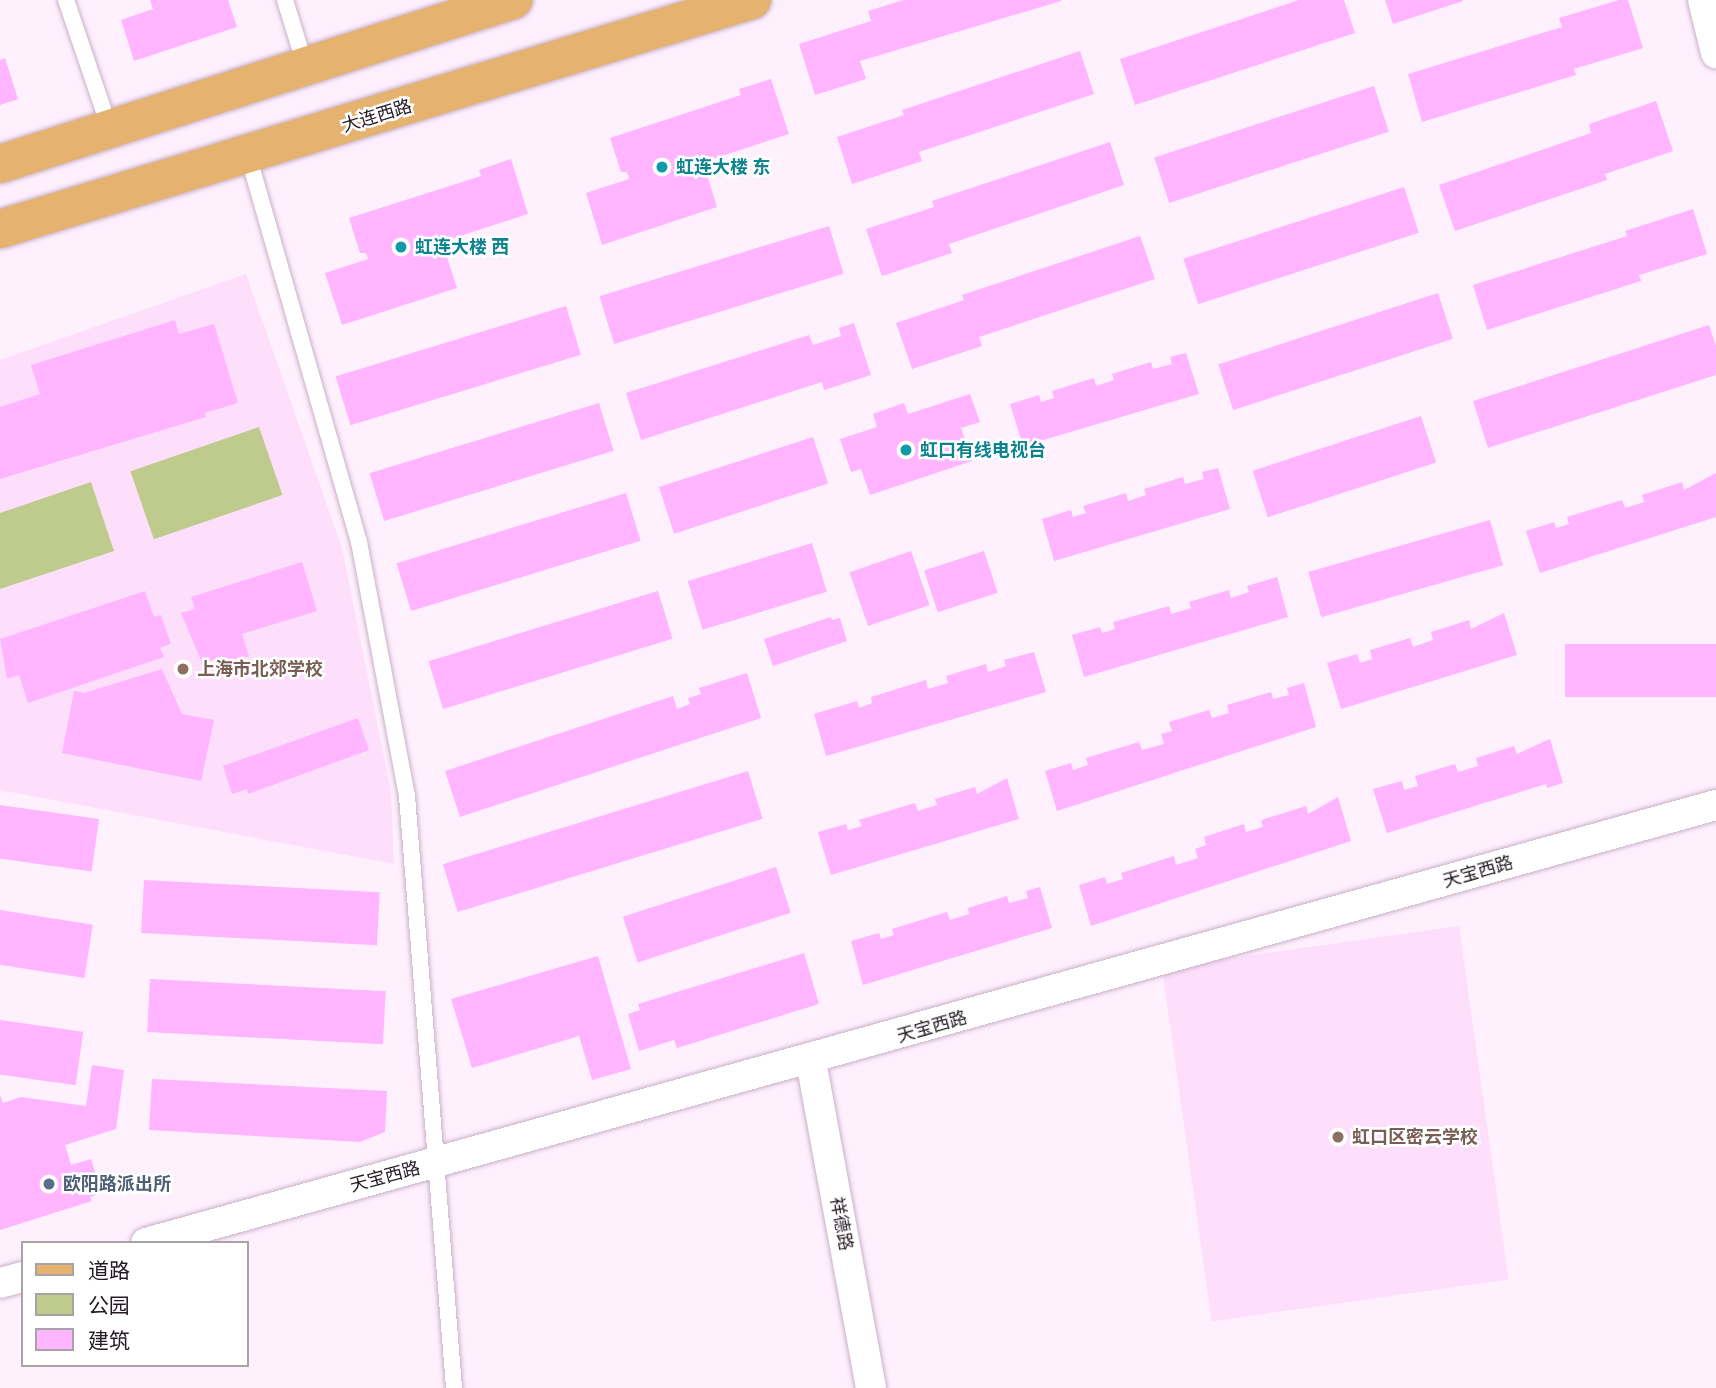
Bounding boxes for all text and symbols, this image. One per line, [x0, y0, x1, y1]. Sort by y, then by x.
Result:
street label: 大连西路 [339, 95, 415, 137]
place label: 虹连大楼 东 [676, 156, 770, 178]
marker: 虹连大楼 东 [654, 159, 670, 175]
place label: 虹连大楼 西 [415, 236, 509, 258]
marker: 虹连大楼 西 [393, 239, 409, 255]
place label: 虹口有线电视台 [920, 439, 1046, 461]
marker: 虹口有线电视台 [898, 442, 914, 458]
place label: 上海市北郊学校 [197, 658, 323, 680]
marker: 上海市北郊学校 [175, 661, 191, 677]
street label: 天宝西路 [1440, 852, 1516, 892]
street label: 天宝西路 [894, 1007, 970, 1047]
place label: 虹口区密云学校 [1352, 1126, 1478, 1148]
marker: 虹口区密云学校 [1330, 1129, 1346, 1145]
street label: 天宝西路 [347, 1157, 423, 1197]
place label: 欧阳路派出所 [63, 1173, 171, 1195]
marker: 欧阳路派出所 [41, 1176, 57, 1192]
street label: 祥德路 [825, 1195, 857, 1253]
legend [21, 1241, 248, 1367]
text: 道路 [88, 1257, 130, 1285]
text: 公园 [88, 1292, 130, 1320]
text: 建筑 [88, 1327, 130, 1355]

